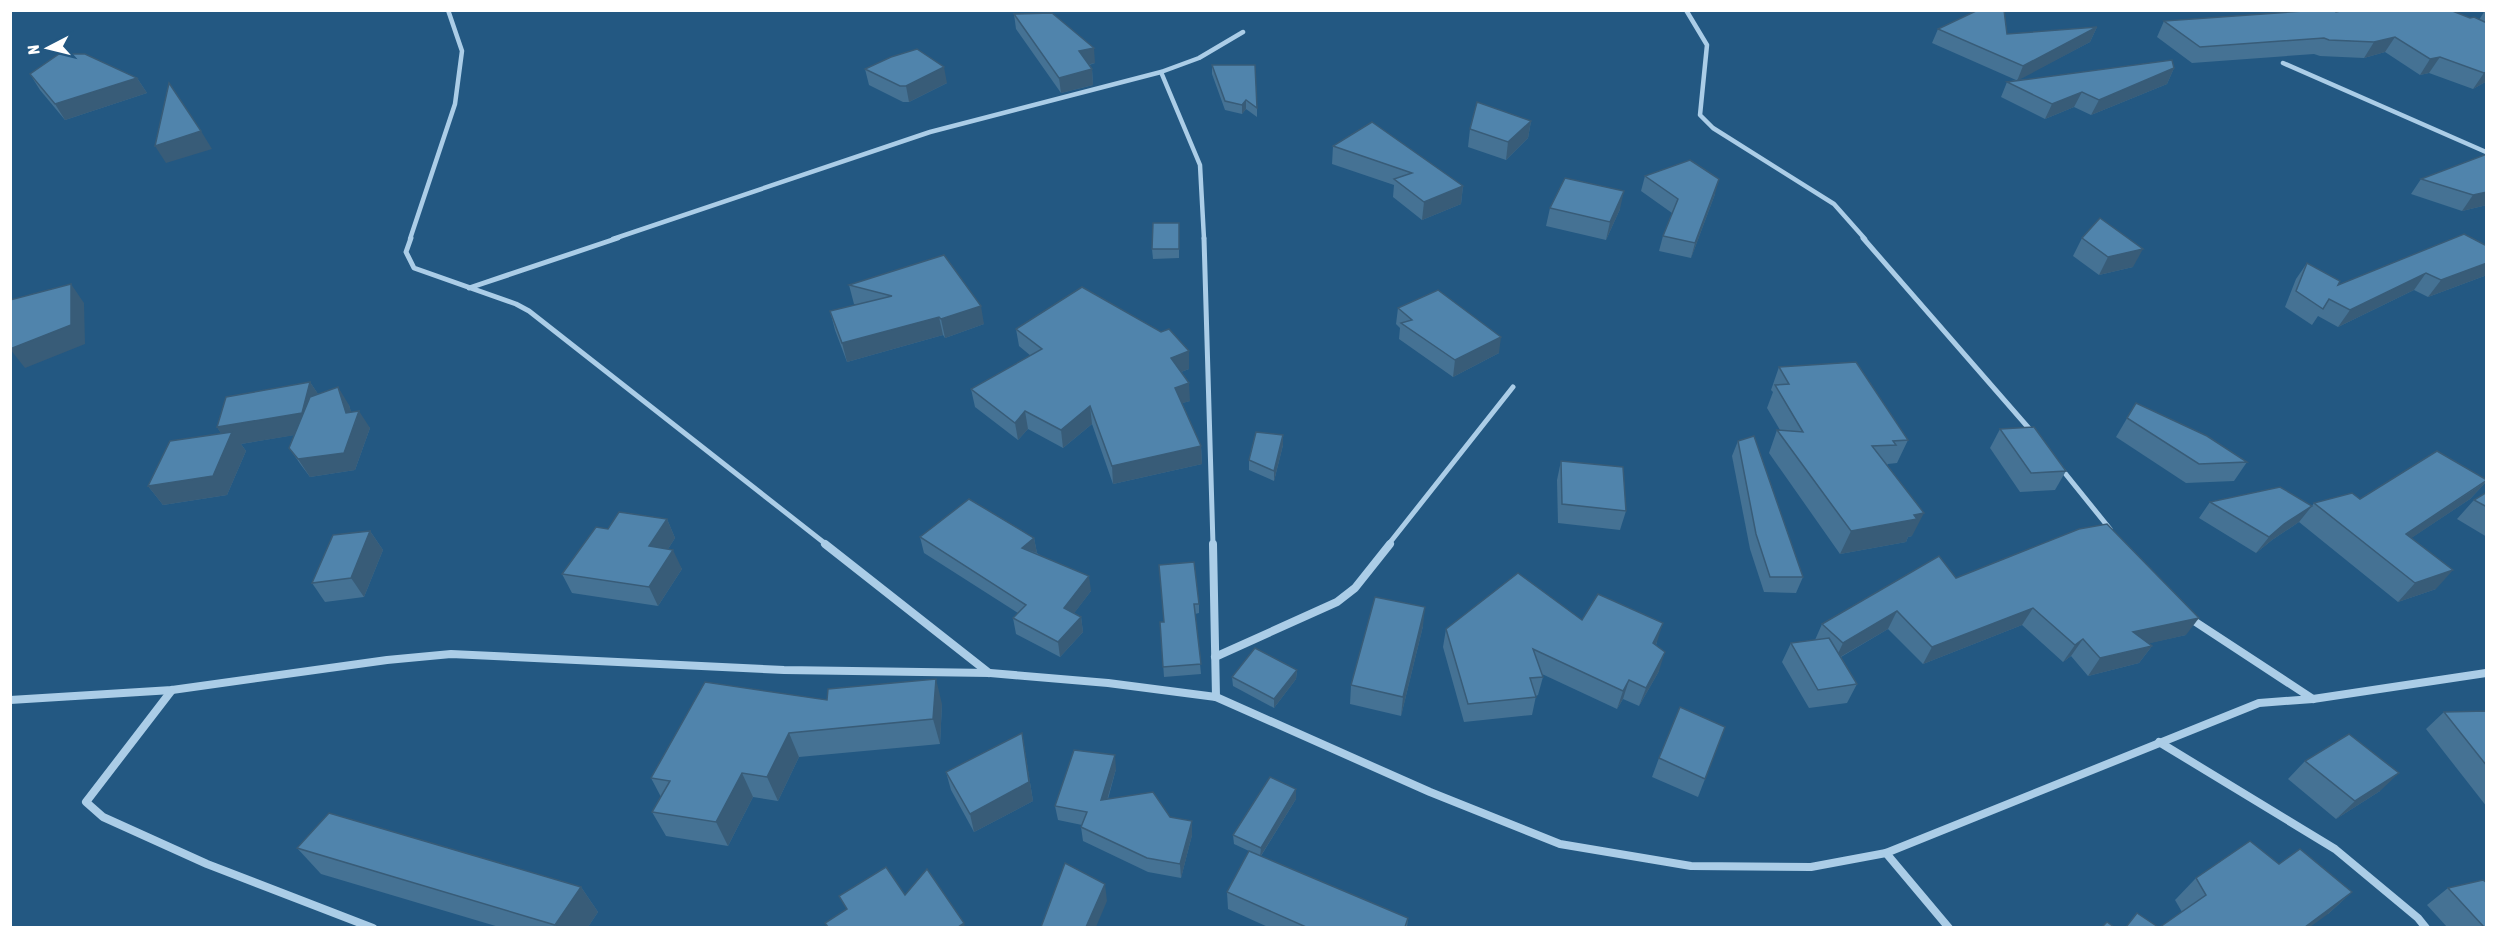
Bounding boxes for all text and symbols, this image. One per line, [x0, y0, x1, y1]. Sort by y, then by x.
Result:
north arrow [18, 18, 78, 78]
text: N [24, 44, 43, 56]

